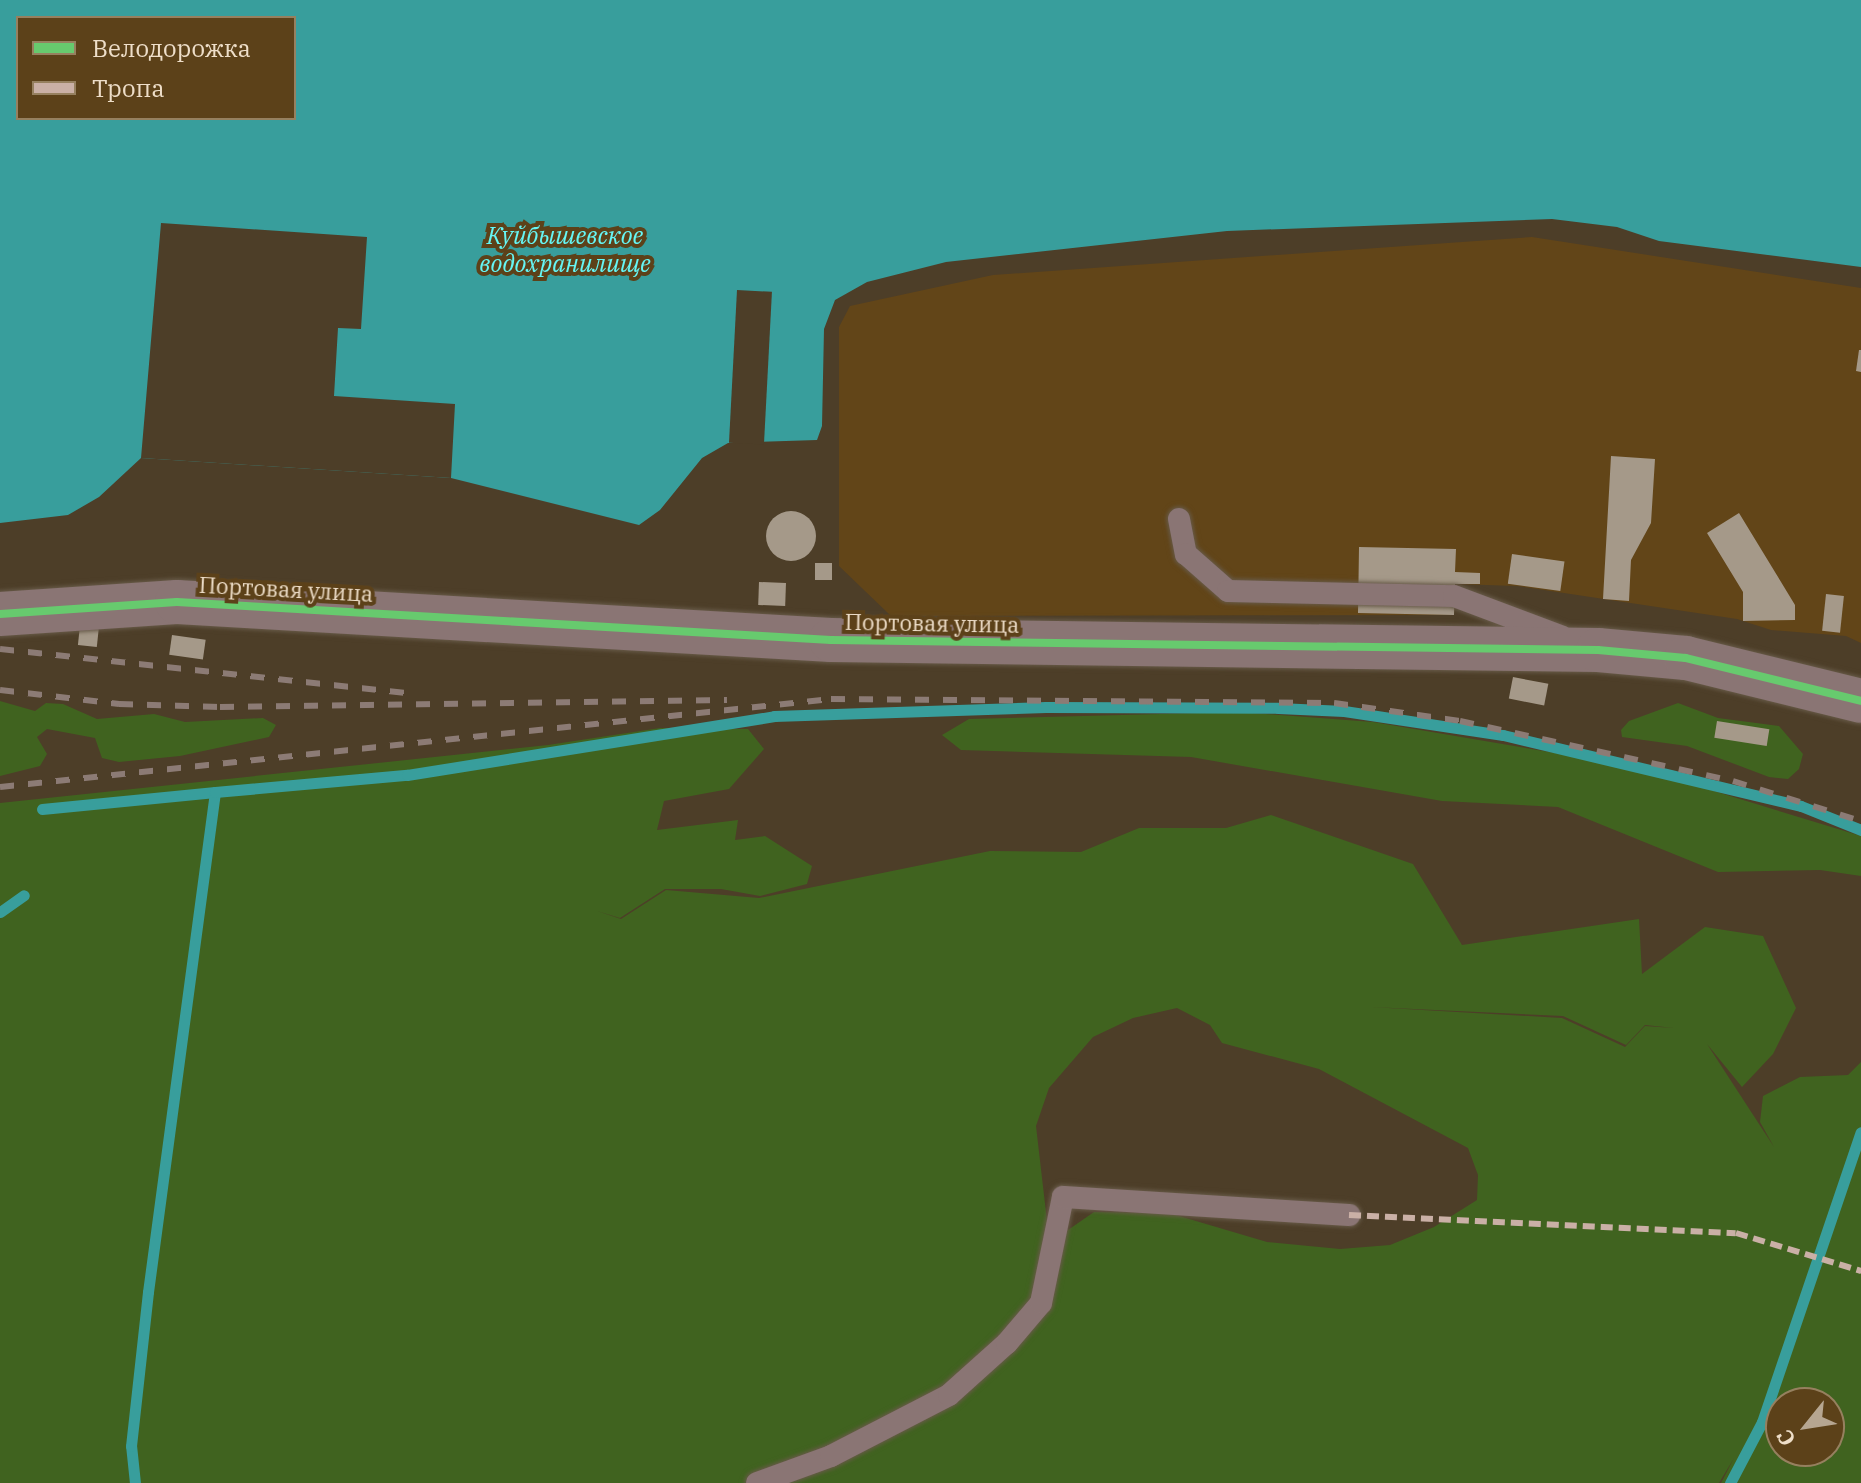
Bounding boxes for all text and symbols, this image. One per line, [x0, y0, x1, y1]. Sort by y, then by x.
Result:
legend [16, 16, 296, 120]
text: Велодорожка [92, 32, 251, 64]
text: Тропа [92, 72, 164, 104]
water label: Куйбышевское водохранилище [479, 222, 651, 278]
street label: Портовая улица [198, 571, 374, 607]
street label: Портовая улица [845, 608, 1019, 638]
north arrow [1765, 1387, 1845, 1467]
text: С [1769, 1425, 1802, 1452]

